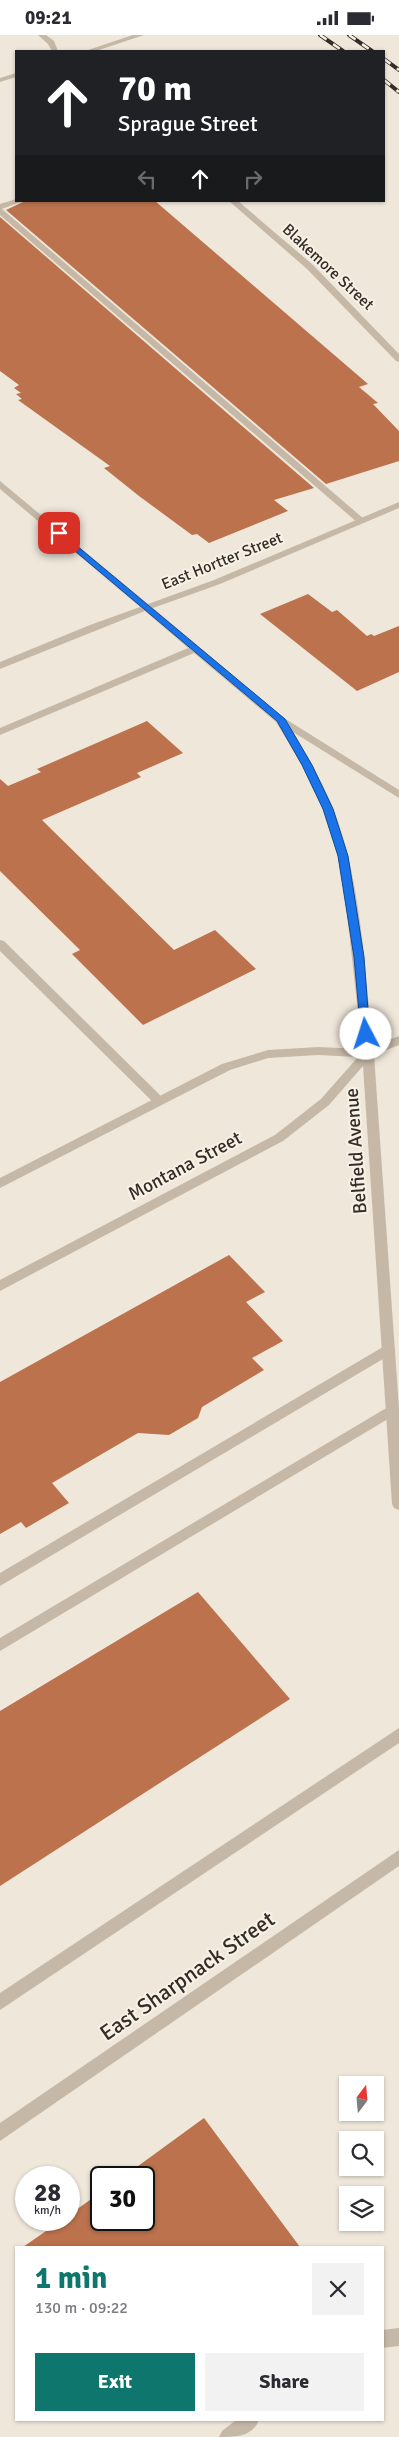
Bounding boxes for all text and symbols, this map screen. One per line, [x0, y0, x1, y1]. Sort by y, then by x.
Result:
text: 09:21 [25, 6, 72, 30]
text: 70 m [118, 67, 192, 110]
icon: ahead [35, 70, 100, 135]
text: Sprague Street [118, 110, 258, 137]
icon: left [133, 165, 161, 193]
icon: ahead [186, 165, 214, 193]
icon: right [239, 165, 267, 193]
street label: Blakemore Street [278, 219, 378, 315]
pin [38, 512, 80, 554]
icon: arrive [45, 519, 73, 547]
street label: East Hortter Street [159, 527, 286, 594]
position arrow [339, 1007, 391, 1059]
street label: Belfield Avenue [340, 1087, 372, 1215]
street label: Montana Street [124, 1126, 246, 1206]
street label: East Sharpnack Street [94, 1905, 280, 2047]
north arrow [339, 2076, 384, 2121]
map controls [339, 2076, 384, 2231]
button: search [339, 2131, 384, 2176]
speed limit sign: 30 [90, 2166, 155, 2231]
text: 28 [34, 2177, 61, 2208]
button: layers [339, 2186, 384, 2231]
text: km/h [34, 2203, 61, 2218]
text: 1 min [35, 2260, 107, 2297]
button: close [312, 2263, 364, 2315]
text: 130 m · 09:22 [35, 2298, 128, 2318]
button: Exit [35, 2353, 195, 2411]
button: Share [205, 2353, 364, 2411]

